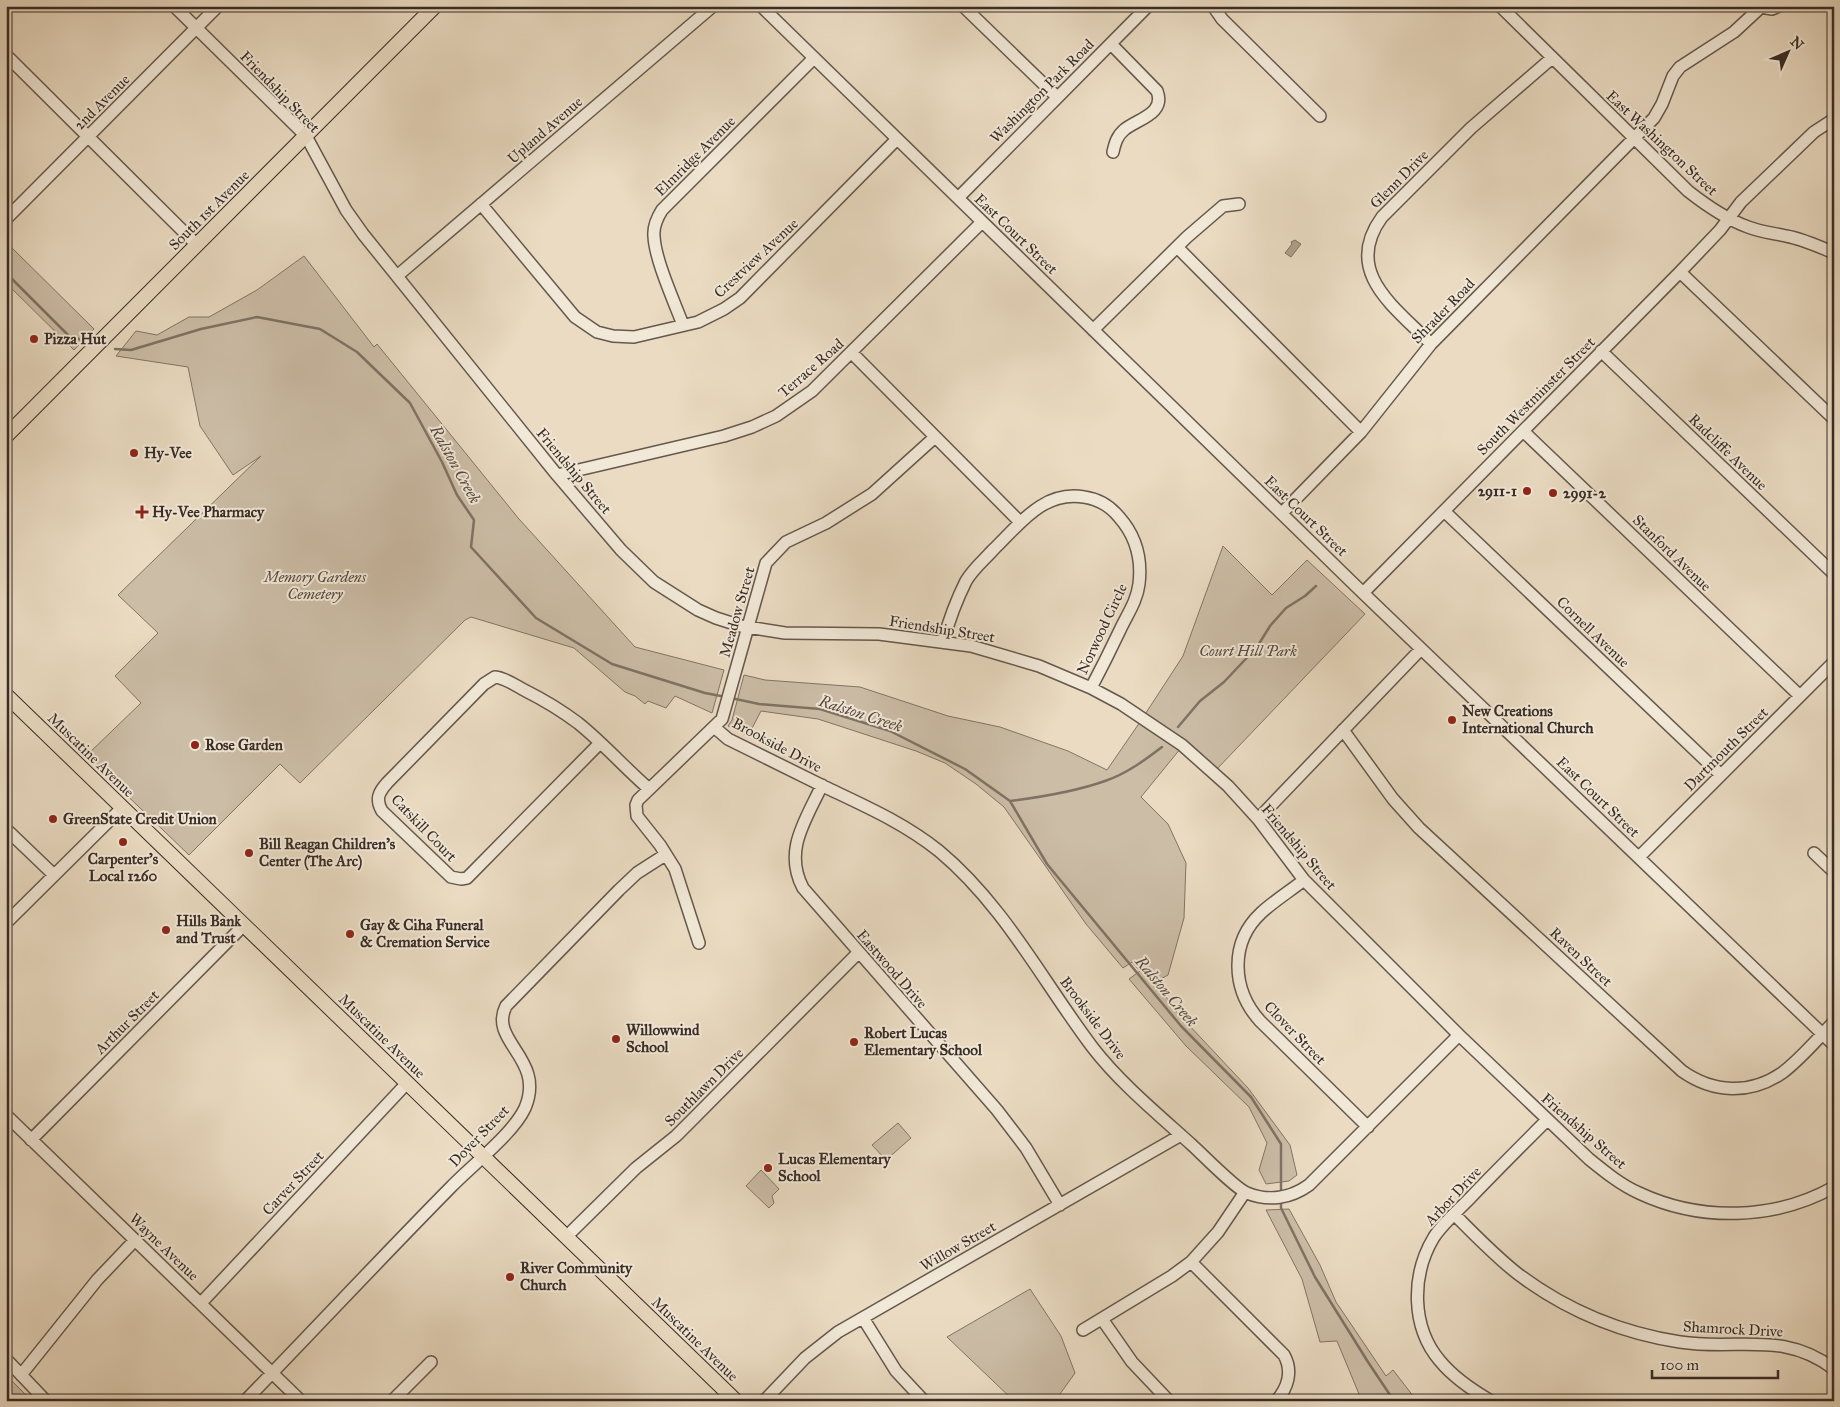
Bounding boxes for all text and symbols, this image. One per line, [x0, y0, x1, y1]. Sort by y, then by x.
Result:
north arrow [1762, 28, 1812, 78]
text: N [1787, 33, 1807, 53]
street label: Washington Park Road [986, 35, 1098, 147]
street label: Friendship Street [236, 47, 324, 137]
street label: 2nd Avenue [70, 70, 134, 134]
street label: East Washington Street [1603, 87, 1722, 200]
street label: Upland Avenue [504, 93, 586, 167]
street label: Elmridge Avenue [651, 112, 739, 200]
street label: Glenn Drive [1366, 146, 1432, 212]
street label: South 1st Avenue [165, 166, 253, 254]
street label: East Court Street [971, 190, 1062, 279]
street label: Crestview Avenue [710, 214, 802, 302]
street label: Shrader Road [1408, 274, 1479, 347]
place label: Pizza Hut [44, 330, 107, 348]
marker: Pizza Hut [28, 333, 40, 345]
street label: South Westminster Street [1473, 333, 1599, 459]
street label: Terrace Road [775, 334, 848, 401]
street label: Radcliffe Avenue [1685, 410, 1771, 494]
water label: Ralston Creek [426, 421, 485, 507]
street label: Friendship Street [533, 424, 616, 518]
place label: Hy-Vee [144, 444, 192, 463]
marker: Hy-Vee [128, 447, 140, 459]
street label: East Court Street [1261, 472, 1352, 561]
place label: 2911-1 [1478, 482, 1517, 501]
place label: 2991-2 [1563, 484, 1606, 503]
marker: 2911-1 [1521, 485, 1533, 497]
marker: 2991-2 [1547, 487, 1559, 499]
place label: Hy-Vee Pharmacy [152, 503, 265, 522]
marker: Hy-Vee Pharmacy [136, 506, 148, 518]
street label: Stanford Avenue [1629, 511, 1715, 595]
street label: Meadow Street [715, 564, 759, 659]
park label: Memory Gardens Cemetery [262, 568, 367, 603]
street label: Norwood Circle [1073, 581, 1131, 677]
street label: Cornell Avenue [1553, 593, 1633, 671]
street label: Friendship Street [888, 612, 997, 646]
park label: Court Hill Park [1199, 642, 1297, 660]
water label: Ralston Creek [816, 691, 905, 736]
place label: New Creations International Church [1462, 702, 1594, 737]
street label: Dartmouth Street [1680, 703, 1772, 795]
street label: Muscatine Avenue [44, 709, 138, 801]
street label: Brookside Drive [729, 714, 825, 776]
marker: New Creations International Church [1446, 714, 1458, 726]
place label: Rose Garden [205, 736, 284, 754]
marker: Rose Garden [189, 739, 201, 751]
street label: East Court Street [1553, 753, 1644, 842]
street label: Catskill Court [387, 791, 461, 866]
street label: Friendship Street [1258, 800, 1341, 894]
place label: GreenState Credit Union [63, 810, 218, 828]
marker: GreenState Credit Union [47, 813, 59, 825]
place label: Bill Reagan Children’s Center (The Arc) [259, 835, 396, 871]
marker: Carpenter's Local 1260 [117, 836, 129, 848]
marker: Bill Reagan Children’s Center (The Arc) [243, 847, 255, 859]
place label: Carpenter's Local 1260 [88, 850, 159, 885]
place label: Hills Bank and Trust [176, 912, 242, 947]
place label: Gay & Ciha Funeral & Cremation Service [360, 916, 491, 951]
marker: Hills Bank and Trust [160, 924, 172, 936]
street label: Raven Street [1546, 924, 1616, 991]
street label: Eastwood Drive [853, 926, 931, 1012]
marker: Gay & Ciha Funeral & Cremation Service [344, 928, 356, 940]
water label: Ralston Creek [1131, 951, 1202, 1031]
street label: Brookside Drive [1056, 973, 1130, 1063]
street label: Arthur Street [90, 986, 163, 1059]
street label: Muscatine Avenue [335, 990, 429, 1082]
street label: Clover Street [1260, 998, 1330, 1069]
place label: Willowwind School [626, 1021, 700, 1056]
place label: Robert Lucas Elementary School [864, 1024, 983, 1060]
marker: Willowwind School [610, 1033, 622, 1045]
marker: Robert Lucas Elementary School [848, 1036, 860, 1048]
street label: Southlawn Drive [661, 1044, 747, 1130]
street label: Friendship Street [1538, 1089, 1631, 1173]
street label: Dover Street [445, 1101, 513, 1171]
street label: Carver Street [259, 1146, 328, 1219]
place label: Lucas Elementary School [778, 1150, 892, 1185]
marker: Lucas Elementary School [762, 1162, 774, 1174]
street label: Arbor Drive [1420, 1163, 1485, 1230]
street label: Wayne Avenue [126, 1209, 202, 1285]
street label: Willow Street [917, 1217, 1000, 1275]
place label: River Community Church [520, 1259, 633, 1294]
marker: River Community Church [504, 1271, 516, 1283]
street label: Muscatine Avenue [648, 1293, 742, 1385]
street label: Shamrock Drive [1682, 1317, 1784, 1341]
scale bar [1652, 1347, 1779, 1379]
text: 100 m [1660, 1356, 1700, 1374]

